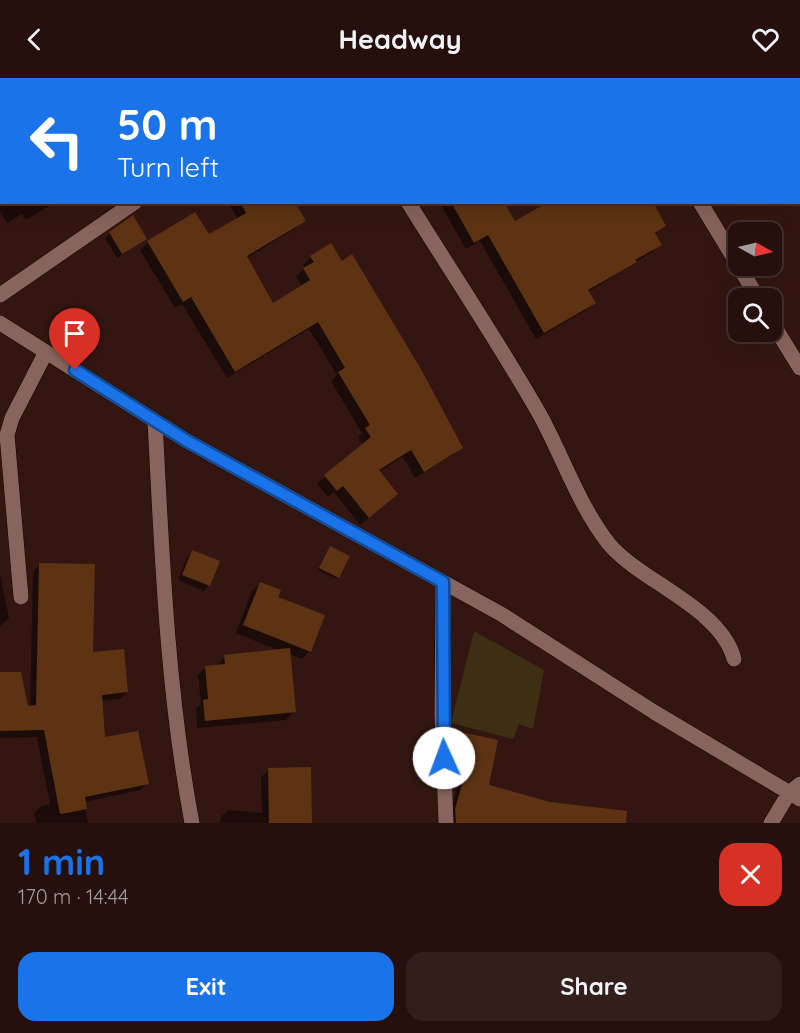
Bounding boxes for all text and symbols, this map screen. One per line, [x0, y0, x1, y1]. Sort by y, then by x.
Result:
text: Headway [338, 22, 462, 56]
icon: back [18, 23, 51, 56]
icon: heart [749, 23, 782, 56]
text: 50 m [117, 98, 217, 151]
icon: left [18, 102, 96, 180]
text: Turn left [117, 150, 219, 184]
north arrow [728, 222, 782, 276]
map controls [728, 222, 782, 342]
button: search [728, 288, 782, 342]
pin [49, 308, 100, 370]
icon: arrive [58, 317, 91, 350]
position arrow [412, 726, 476, 790]
text: 1 min [18, 839, 105, 884]
button: close [719, 843, 782, 906]
text: 170 m · 14:44 [18, 884, 129, 909]
button: Exit [18, 952, 394, 1021]
button: Share [406, 952, 782, 1021]

